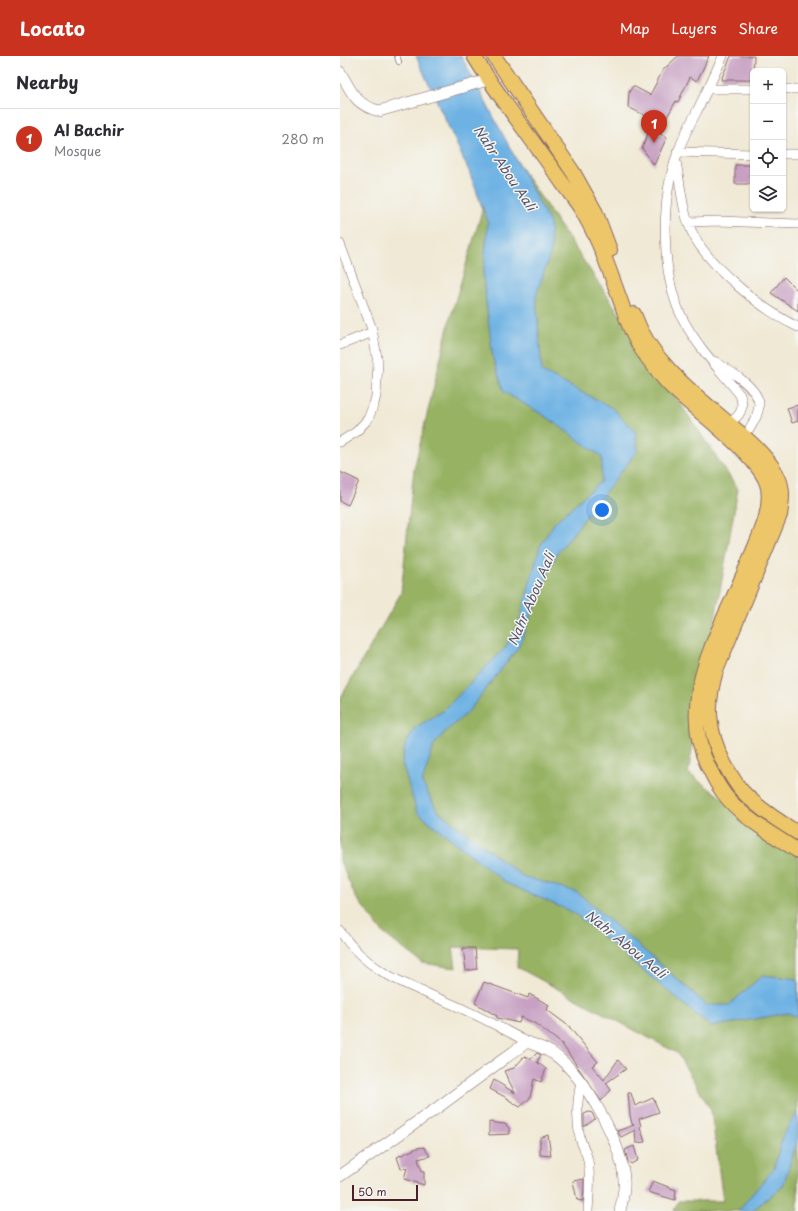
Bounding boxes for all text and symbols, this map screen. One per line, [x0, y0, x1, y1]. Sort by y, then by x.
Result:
text: Locato [20, 14, 85, 42]
text: Map [620, 18, 650, 39]
text: Layers [672, 18, 717, 39]
text: Share [739, 18, 778, 39]
map controls [750, 68, 786, 212]
button: + [750, 68, 786, 104]
text: Nearby [16, 69, 78, 95]
button: − [750, 104, 786, 140]
pin: 1 [641, 110, 667, 143]
text: Al Bachir [54, 118, 124, 141]
water label: Nahr Abou Aali [470, 121, 542, 216]
text: 1 [26, 129, 32, 148]
text: 280 m [282, 129, 324, 148]
button: locate [750, 140, 786, 176]
text: Mosque [54, 141, 101, 160]
button: layers [750, 176, 786, 212]
your location [592, 500, 612, 520]
water label: Nahr Abou Aali [502, 547, 560, 648]
water label: Nahr Abou Aali [582, 905, 673, 984]
scale bar [352, 1183, 418, 1202]
text: 50 m [358, 1183, 387, 1200]

